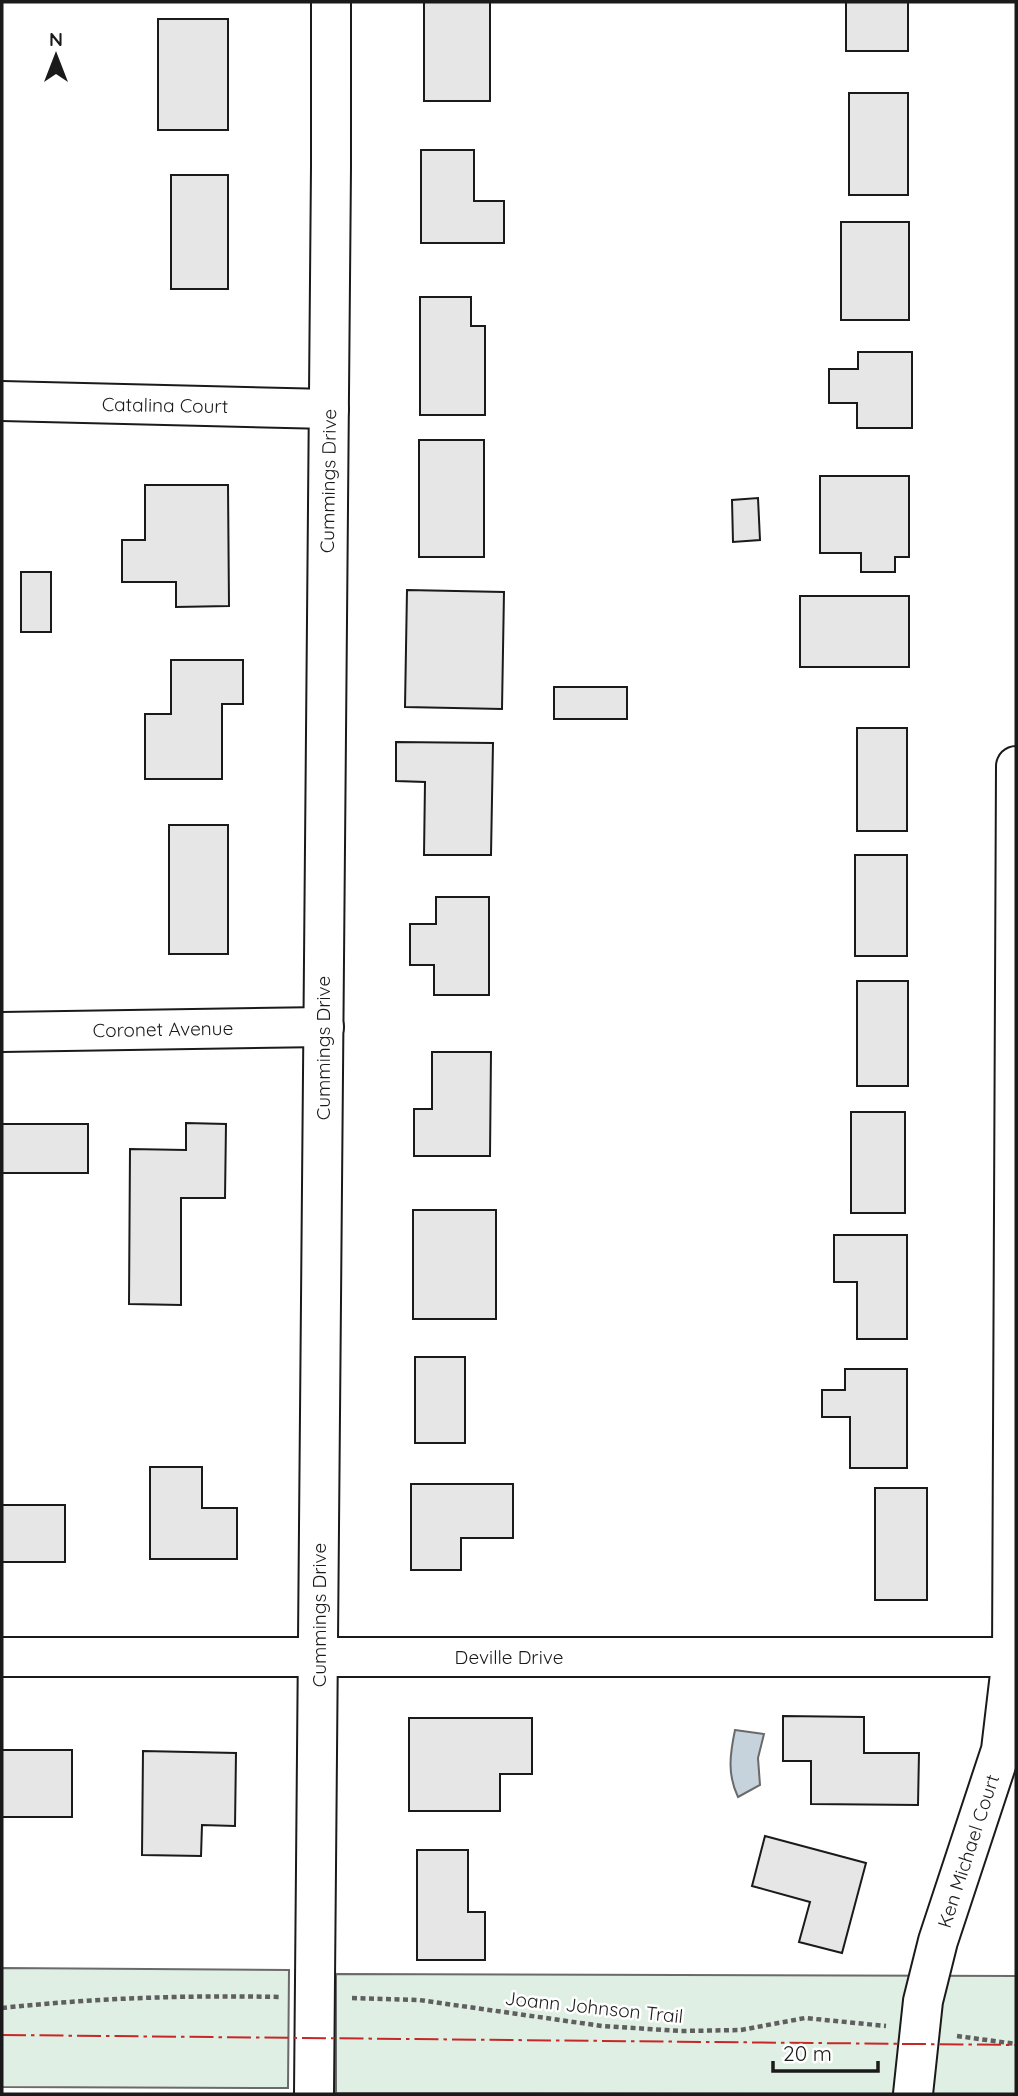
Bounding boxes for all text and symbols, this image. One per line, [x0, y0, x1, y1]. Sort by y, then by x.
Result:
north arrow [21, 21, 91, 91]
text: N [49, 27, 63, 51]
street label: Catalina Court [102, 392, 228, 418]
street label: Cummings Drive [315, 409, 341, 553]
street label: Cummings Drive [311, 976, 335, 1120]
street label: Coronet Avenue [93, 1016, 233, 1042]
street label: Cummings Drive [307, 1543, 331, 1687]
street label: Deville Drive [455, 1645, 563, 1669]
street label: Ken Michael Court [932, 1771, 1004, 1931]
street label: Joann Johnson Trail [504, 1986, 684, 2028]
scale bar [773, 2030, 878, 2074]
text: 20 m [783, 2040, 832, 2066]

